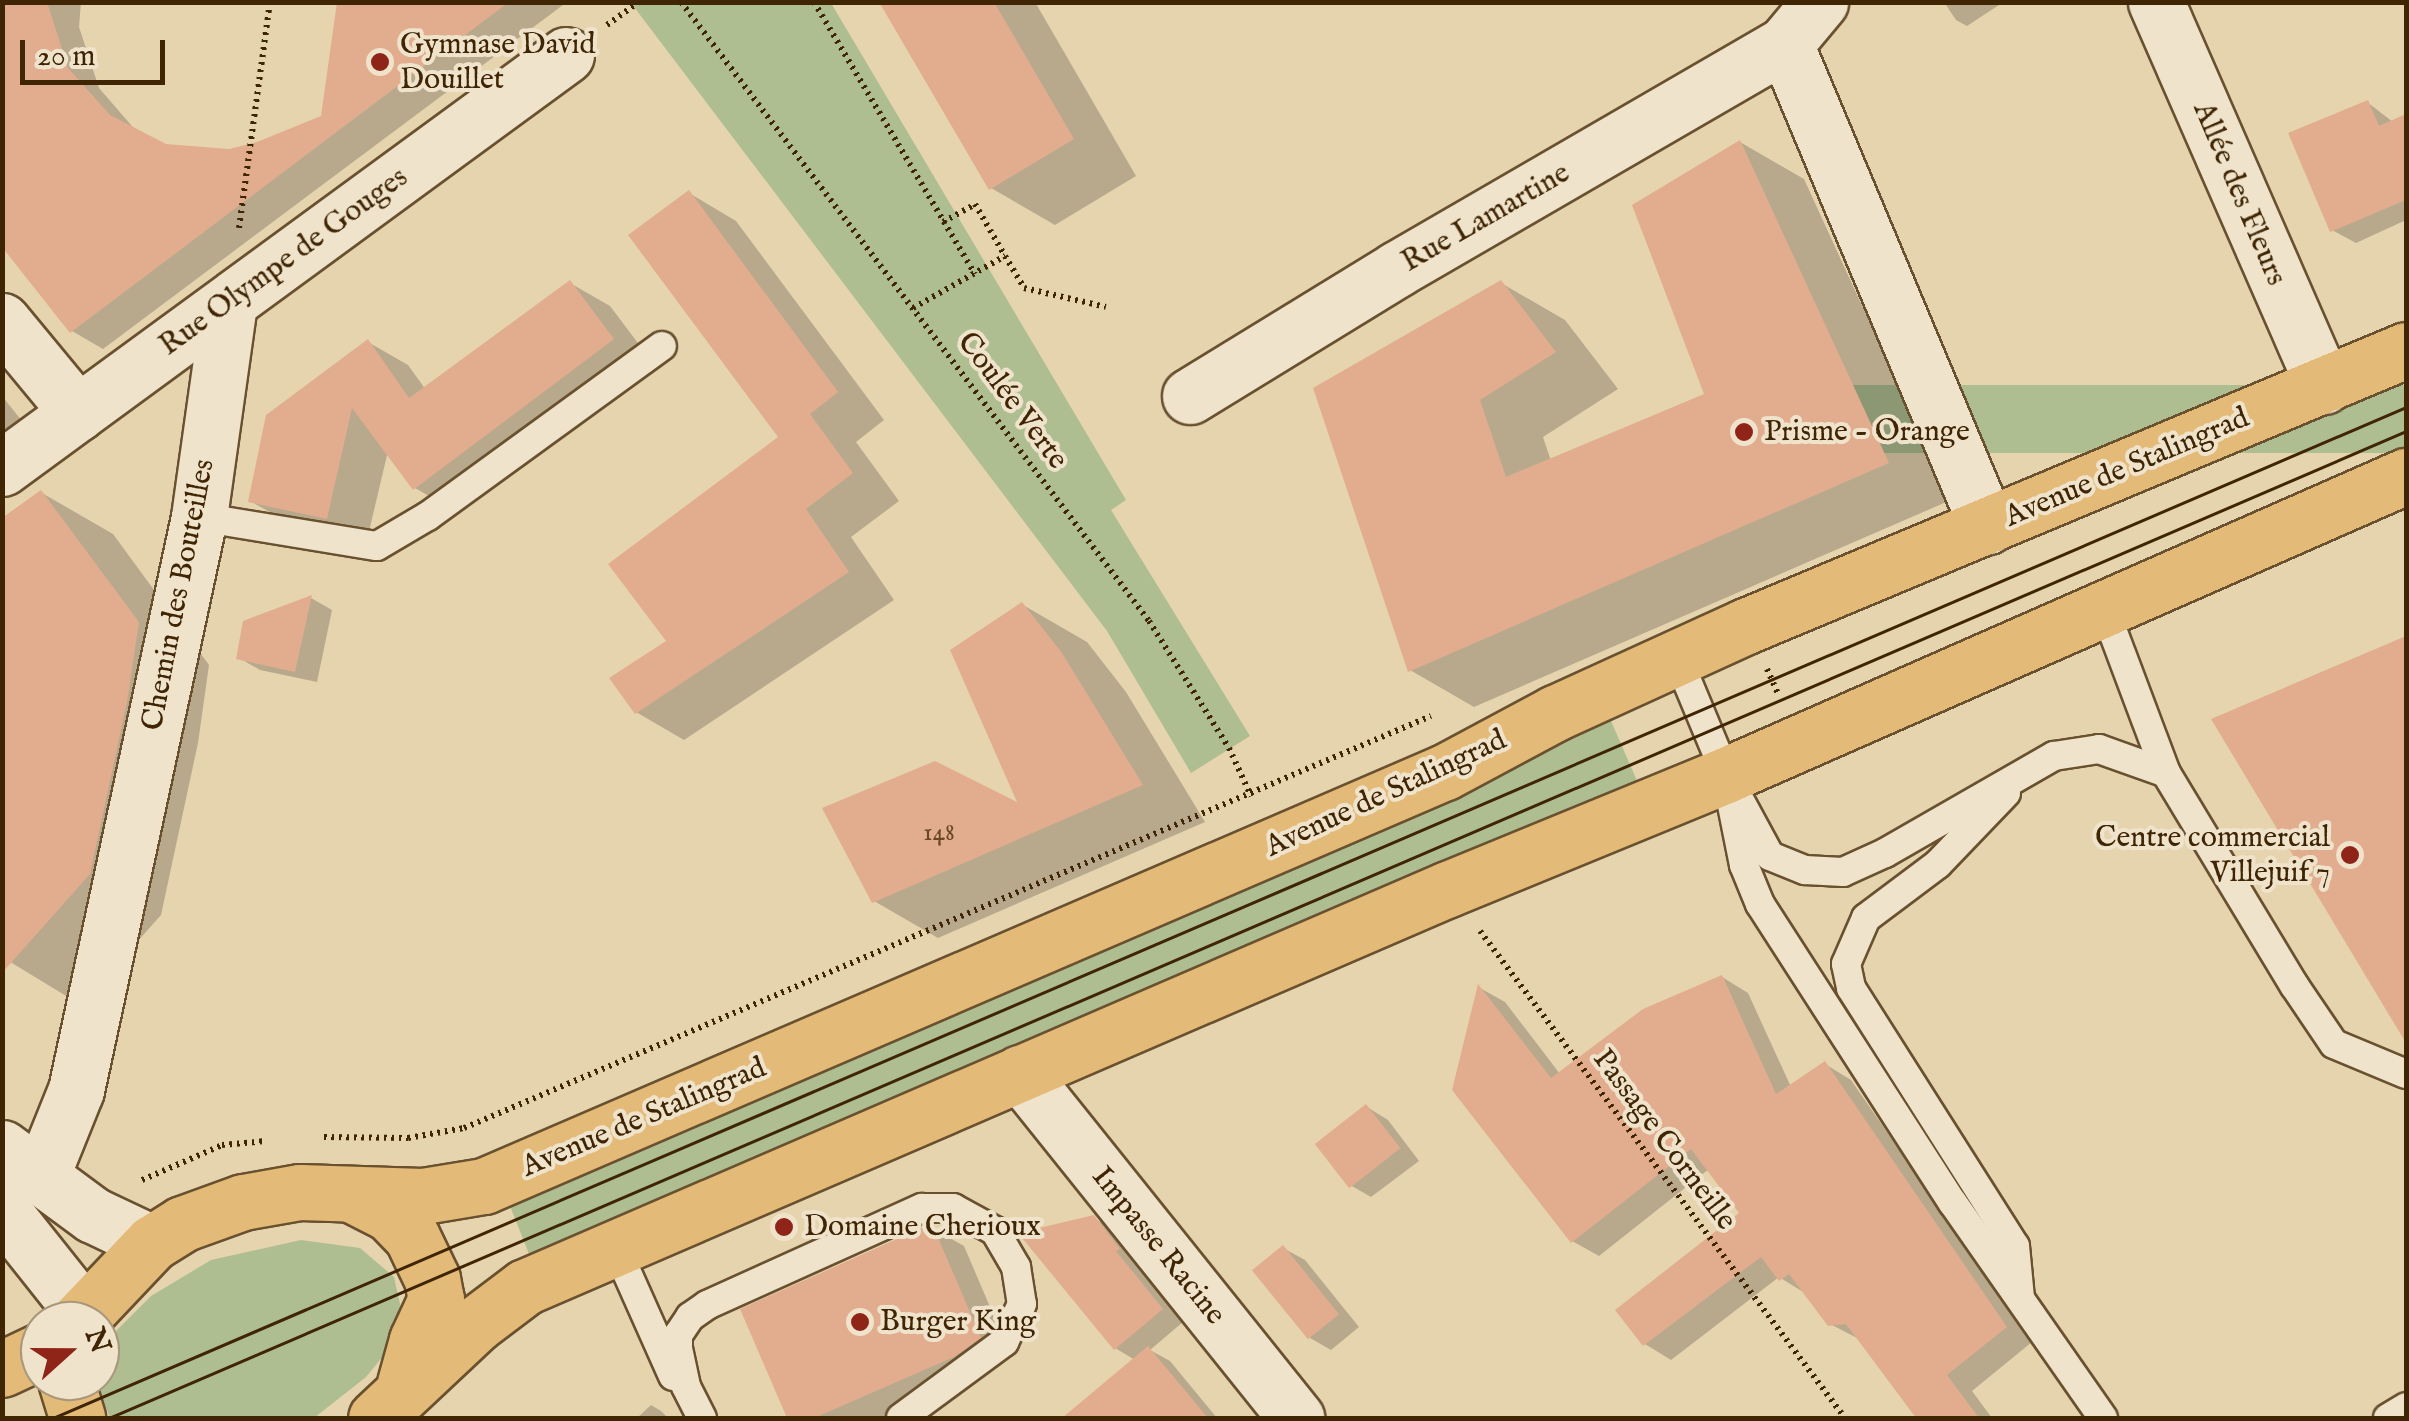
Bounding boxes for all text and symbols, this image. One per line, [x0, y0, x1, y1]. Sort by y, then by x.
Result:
scale bar [25, 20, 170, 82]
place label: Gymnase David Douillet [400, 27, 596, 98]
text: 20 m [37, 38, 96, 76]
marker: Gymnase David Douillet [369, 51, 391, 73]
street label: Allée des Fleurs [2184, 97, 2294, 291]
street label: Rue Lamartine [1396, 155, 1576, 281]
street label: Rue Olympe de Gouges [153, 160, 415, 364]
street label: Coulée Verte [949, 325, 1075, 477]
street label: Avenue de Stalingrad [2000, 400, 2254, 536]
place label: Prisme - Orange [1764, 414, 1970, 450]
marker: Prisme - Orange [1733, 421, 1755, 443]
street label: Chemin des Bouteilles [135, 456, 223, 734]
street label: Avenue de Stalingrad [1260, 722, 1512, 866]
house number: 148 [923, 818, 955, 848]
place label: Centre commercial Villejuif 7 [2095, 820, 2330, 890]
marker: Centre commercial Villejuif 7 [2339, 844, 2361, 866]
street label: Passage Corneille [1584, 1042, 1744, 1238]
street label: Avenue de Stalingrad [517, 1050, 771, 1186]
street label: Impasse Racine [1083, 1160, 1233, 1332]
place label: Domaine Cherioux [804, 1209, 1041, 1245]
marker: Domaine Cherioux [773, 1216, 795, 1238]
north arrow [20, 1301, 120, 1401]
place label: Burger King [880, 1304, 1036, 1340]
marker: Burger King [849, 1311, 871, 1333]
text: N [76, 1323, 117, 1358]

